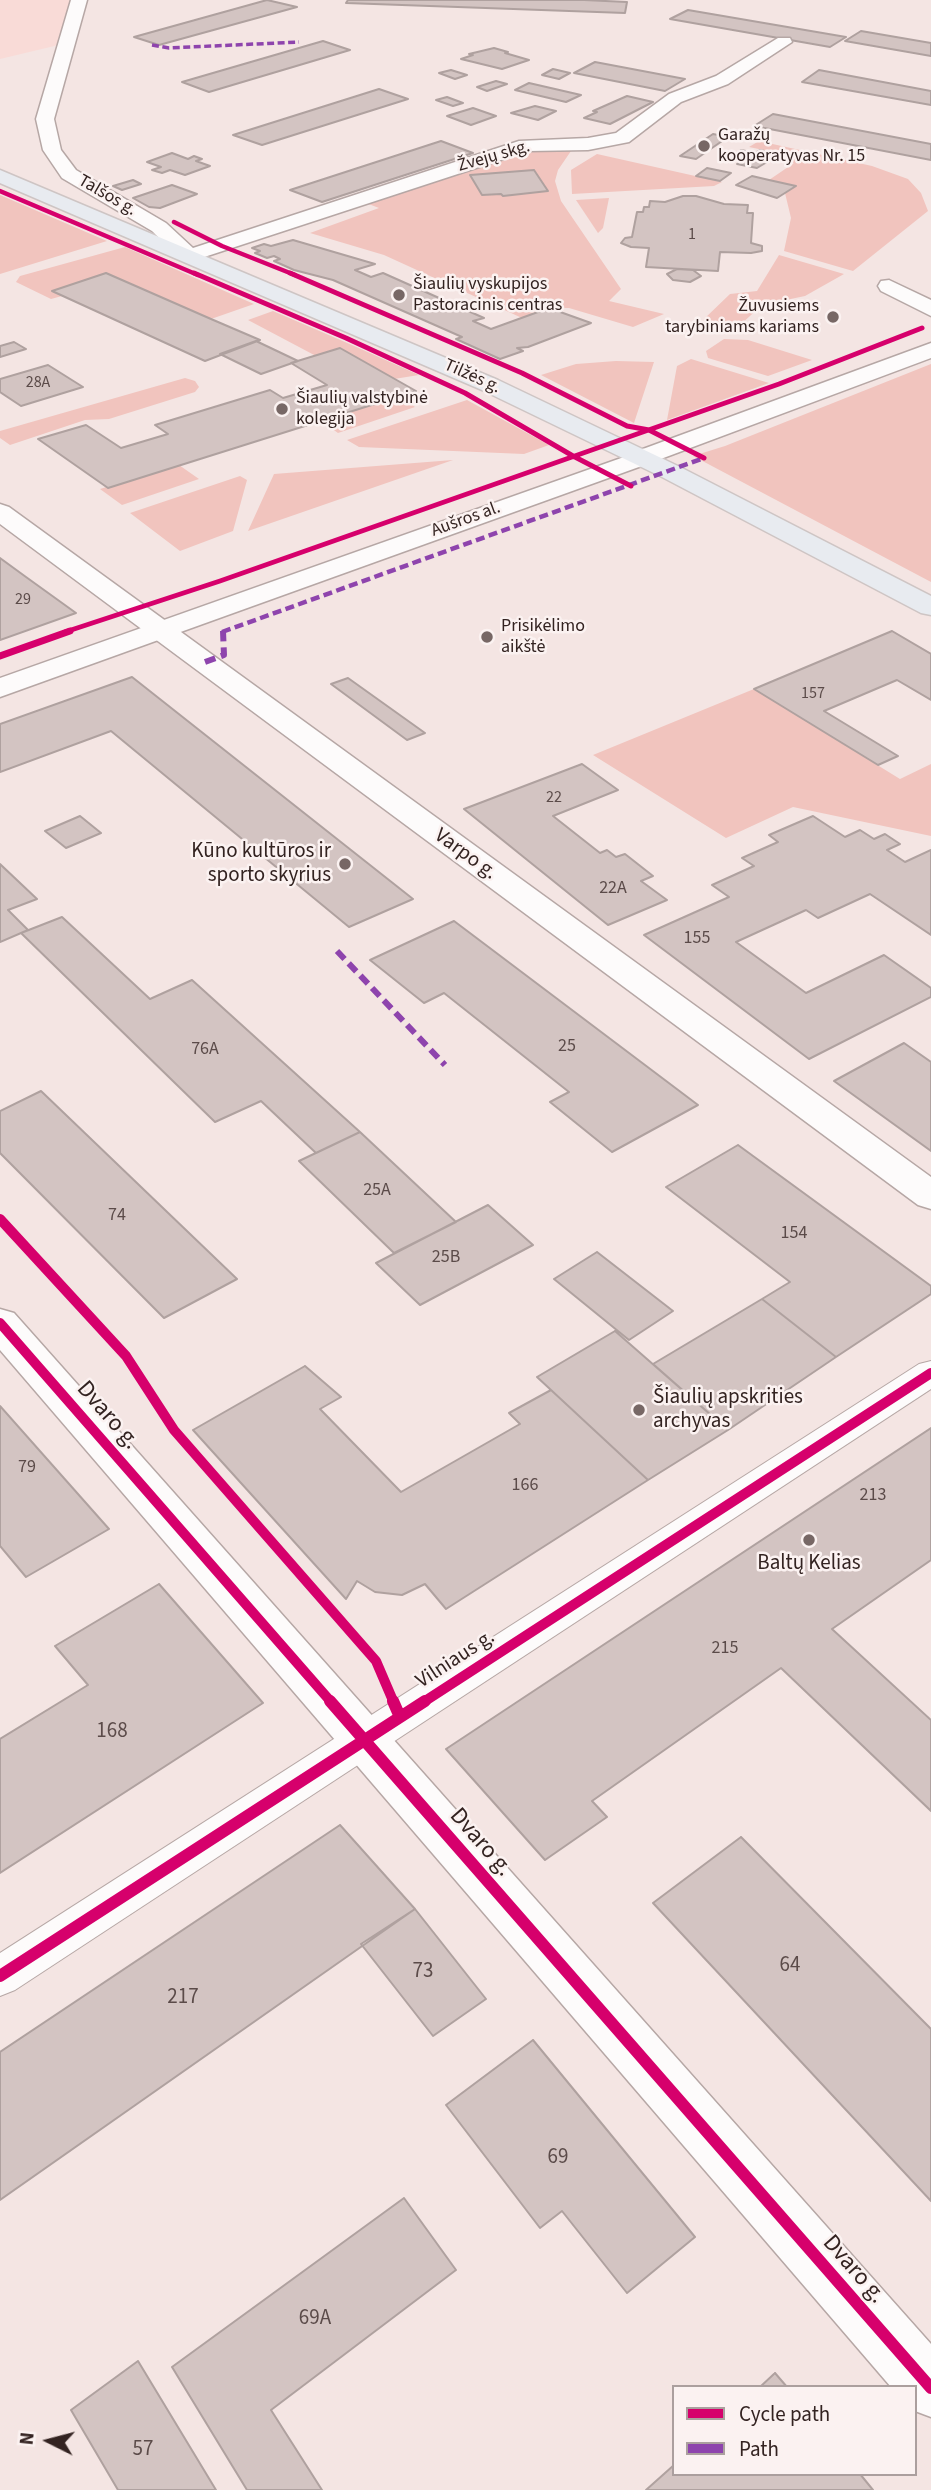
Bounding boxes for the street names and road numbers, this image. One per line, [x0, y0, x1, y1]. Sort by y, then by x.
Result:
street label: Žvejų skg. [455, 136, 533, 178]
street label: Talšos g. [74, 171, 140, 221]
street label: Tilžės g. [440, 355, 504, 399]
street label: Aušros al. [428, 498, 504, 542]
street label: Varpo g. [429, 824, 501, 886]
street label: Dvaro g. [69, 1376, 145, 1456]
street label: Vilniaus g. [412, 1625, 500, 1695]
street label: Dvaro g. [442, 1803, 518, 1883]
street label: Dvaro g. [815, 2230, 891, 2310]

